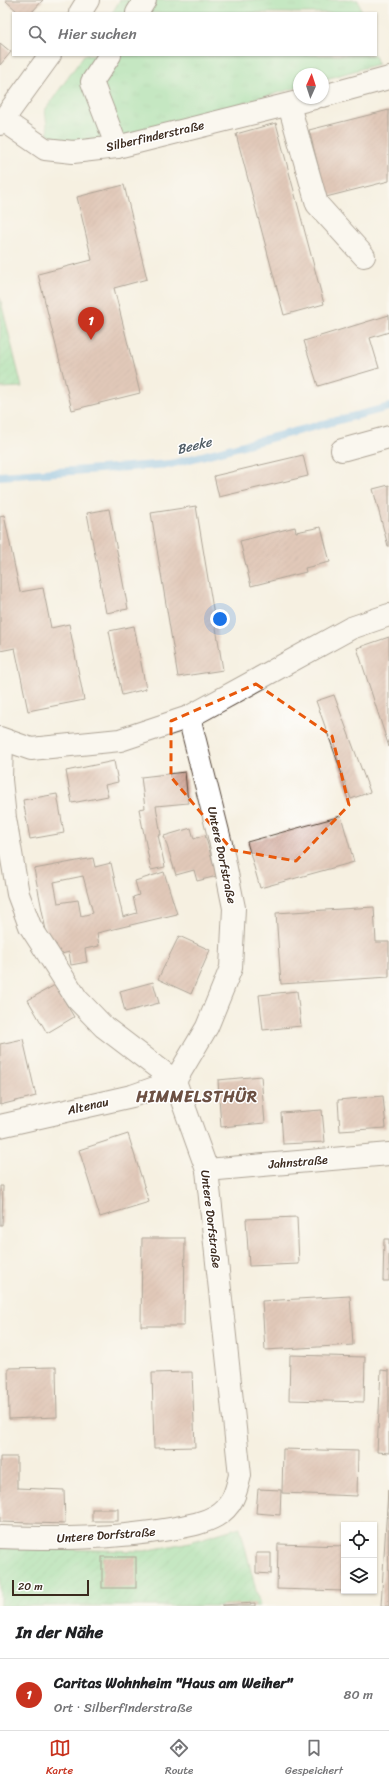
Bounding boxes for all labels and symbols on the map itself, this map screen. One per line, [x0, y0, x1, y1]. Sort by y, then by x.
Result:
north arrow [293, 68, 329, 104]
street label: Silberfinderstraße [104, 114, 206, 158]
pin: 1 [78, 307, 104, 340]
water label: Beeke [174, 430, 215, 461]
your location [210, 609, 230, 629]
street label: Untere Dorfstraße [201, 804, 243, 906]
district label: HIMMELSTHÜR [135, 1082, 258, 1111]
street label: Altenau [64, 1090, 111, 1122]
street label: Jahnstraße [266, 1148, 329, 1176]
street label: Untere Dorfstraße [194, 1169, 228, 1269]
street label: Untere Dorfstraße [56, 1521, 156, 1549]
scale bar [12, 1578, 89, 1597]

